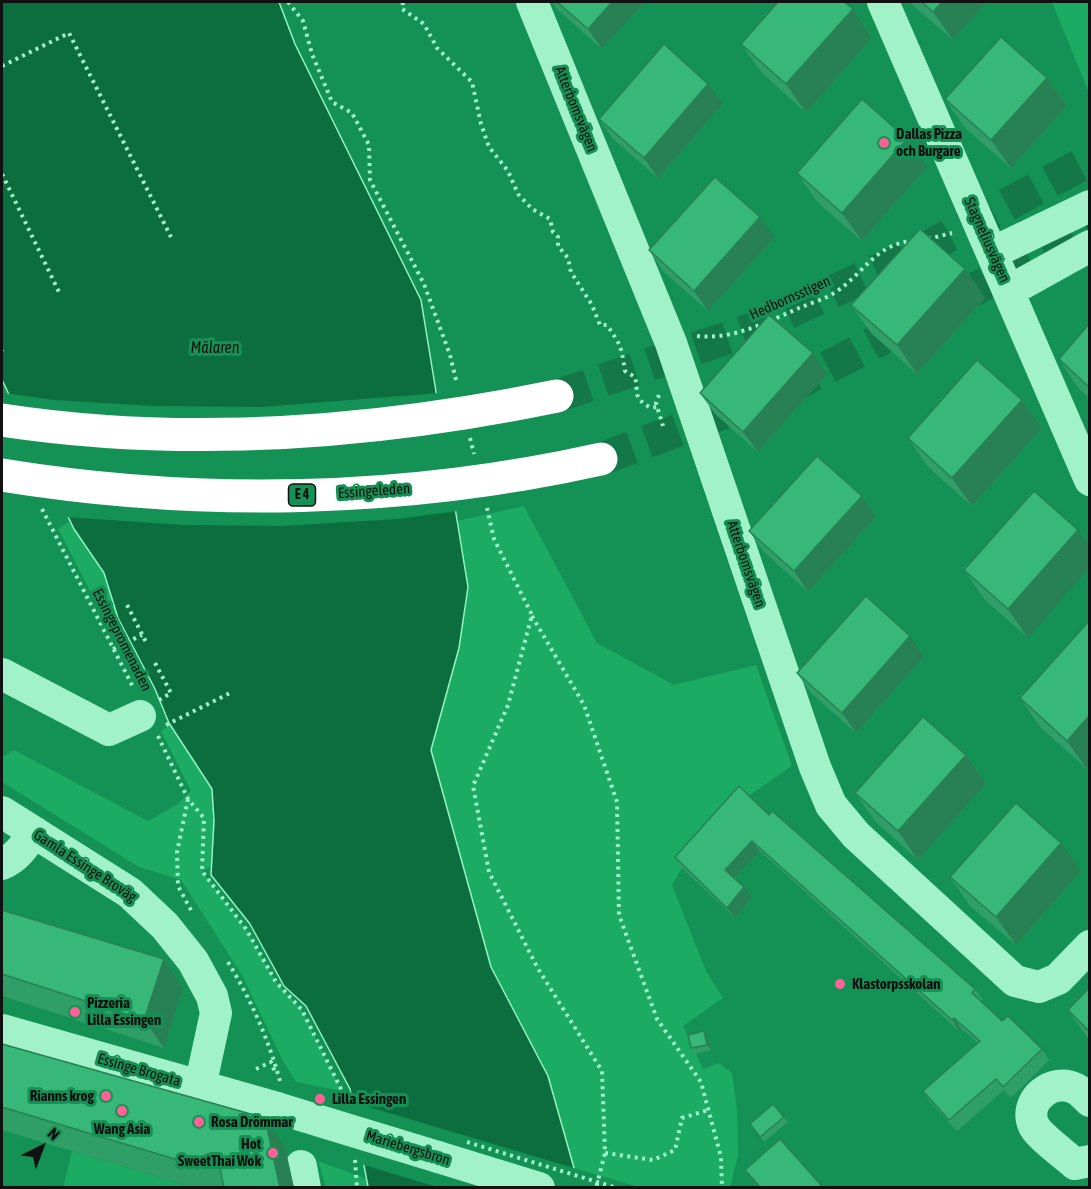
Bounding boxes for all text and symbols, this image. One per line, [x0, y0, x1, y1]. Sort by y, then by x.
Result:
street label: Atterbomsvägen [551, 64, 601, 154]
place label: Dallas Pizza och Burgare [896, 125, 962, 160]
marker: Dallas Pizza och Burgare [877, 136, 891, 150]
street label: Stagneliusvägen [960, 195, 1014, 285]
street label: Hedbornsstigen [747, 272, 833, 324]
water label: Mälaren [191, 338, 239, 358]
street label: Essingeleden [337, 479, 411, 503]
road number: E 4 [288, 484, 316, 506]
street label: Atterbomsvägen [723, 518, 769, 610]
street label: Essingepromenaden [88, 586, 156, 694]
street label: Gamla Essinge Broväg [30, 826, 140, 906]
place label: Klastorpsskolan [852, 975, 941, 993]
marker: Klastorpsskolan [833, 977, 847, 991]
place label: Pizzeria Lilla Essingen [87, 994, 161, 1029]
marker: Pizzeria Lilla Essingen [68, 1005, 82, 1019]
street label: Essinge Brogata [95, 1050, 183, 1090]
place label: Rianns krog [30, 1087, 94, 1105]
marker: Rianns krog [99, 1089, 113, 1103]
place label: Lilla Essingen [332, 1090, 406, 1108]
marker: Lilla Essingen [313, 1092, 327, 1106]
marker: Wang Asia [115, 1104, 129, 1118]
place label: Rosa Drömmar [211, 1113, 293, 1131]
marker: Rosa Drömmar [192, 1115, 206, 1129]
north arrow [12, 1117, 72, 1177]
place label: Wang Asia [94, 1120, 150, 1138]
text: N [45, 1124, 64, 1143]
street label: Mariebergsbron [364, 1127, 452, 1169]
place label: Hot SweetThai Wok [178, 1135, 261, 1170]
marker: Hot SweetThai Wok [266, 1146, 280, 1160]

